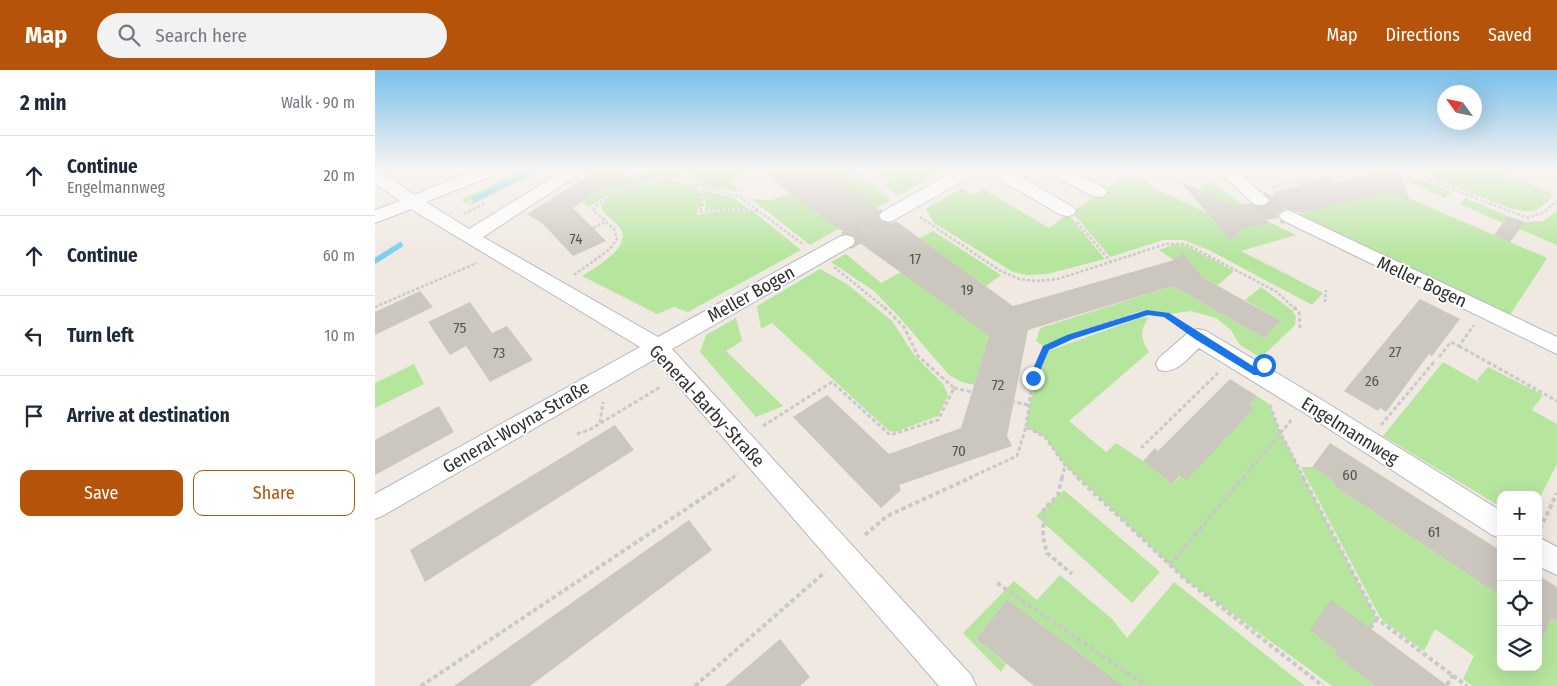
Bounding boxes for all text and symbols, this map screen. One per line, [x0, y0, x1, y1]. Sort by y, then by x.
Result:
search box [97, 13, 447, 58]
text: Map [25, 21, 67, 49]
icon: search [115, 21, 143, 49]
text: Search here [155, 24, 247, 47]
text: Map [1326, 24, 1358, 46]
text: Directions [1386, 24, 1460, 46]
text: Saved [1488, 24, 1532, 46]
north arrow [1437, 85, 1482, 130]
text: 2 min [20, 90, 67, 116]
text: Walk · 90 m [281, 93, 355, 112]
text: Continue [67, 155, 138, 178]
icon: ahead [20, 162, 48, 190]
text: 20 m [324, 166, 355, 185]
text: Engelmannweg [67, 178, 165, 197]
house number: 74 [570, 230, 582, 248]
icon: ahead [20, 242, 48, 270]
text: Continue [67, 244, 138, 267]
text: 60 m [323, 246, 355, 265]
house number: 17 [909, 250, 921, 268]
street label: Meller Bogen [1374, 252, 1470, 312]
street label: Meller Bogen [704, 261, 798, 327]
house number: 19 [960, 281, 974, 299]
house number: 75 [454, 319, 466, 337]
icon: left [20, 322, 48, 350]
text: Turn left [67, 324, 134, 347]
text: 10 m [324, 326, 355, 345]
street label: General-Barby-Straße [645, 340, 769, 472]
house number: 27 [1389, 343, 1401, 361]
house number: 73 [493, 344, 506, 362]
route start [1253, 354, 1276, 377]
route end [1022, 367, 1045, 390]
house number: 26 [1365, 372, 1379, 390]
street label: General-Woyna-Straße [439, 376, 593, 478]
house number: 72 [992, 376, 1005, 394]
street label: Engelmannweg [1297, 392, 1403, 470]
icon: arrive [20, 402, 48, 430]
text: Arrive at destination [67, 404, 230, 427]
house number: 70 [952, 442, 966, 460]
house number: 60 [1342, 466, 1358, 484]
button: Save [20, 470, 183, 516]
button: Share [193, 470, 355, 516]
map controls [1497, 491, 1542, 671]
button: + [1497, 491, 1542, 536]
house number: 61 [1428, 523, 1440, 541]
button: − [1497, 536, 1542, 581]
button: locate [1497, 581, 1542, 626]
button: layers [1497, 626, 1542, 671]

